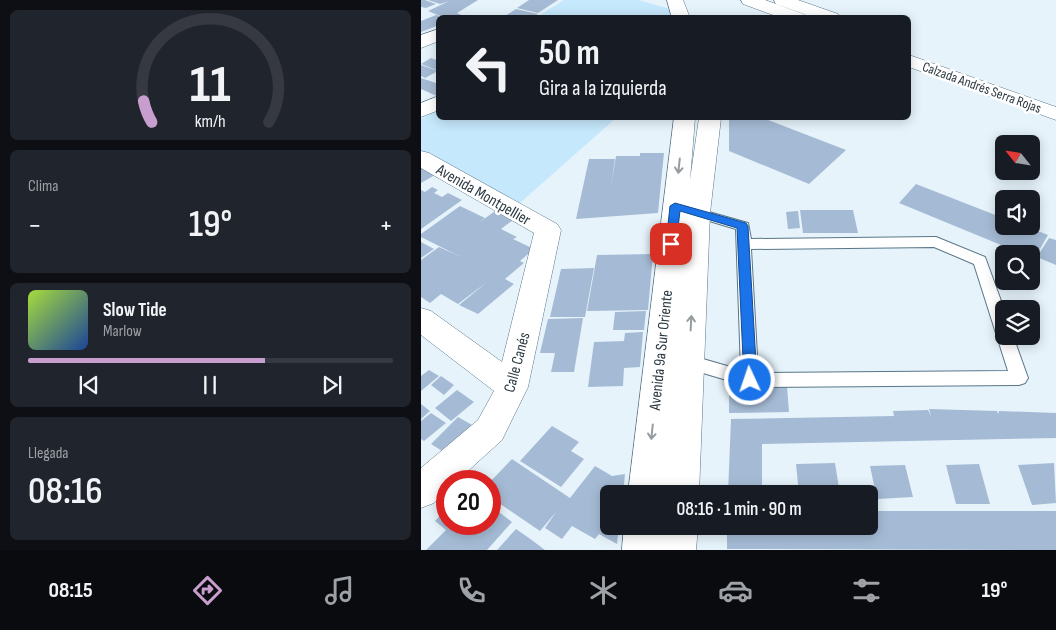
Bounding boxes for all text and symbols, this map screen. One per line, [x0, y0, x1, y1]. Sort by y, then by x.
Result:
text: 50 m [539, 32, 600, 75]
icon: left [456, 35, 521, 100]
text: 11 [190, 54, 231, 117]
street label: Calzada Andrés Serra Rojas [920, 58, 1044, 117]
text: Gira a la izquierda [539, 75, 667, 102]
text: km/h [195, 111, 226, 132]
north arrow [995, 135, 1040, 180]
map controls [995, 135, 1040, 345]
one-way arrow [674, 158, 684, 174]
street label: Avenida Montpellier [432, 160, 534, 230]
text: Clima [28, 177, 58, 196]
button: sound [995, 190, 1040, 235]
text: 19° [189, 202, 232, 247]
text: − [28, 209, 42, 242]
text: + [379, 209, 393, 242]
pin [650, 223, 692, 265]
icon: arrive [657, 230, 685, 258]
button: search [995, 245, 1040, 290]
street label: Avenida 9a Sur Oriente [646, 289, 677, 412]
text: Slow Tide [103, 299, 167, 322]
button: layers [995, 300, 1040, 345]
one-way arrow [686, 315, 695, 331]
text: Marlow [103, 322, 142, 341]
street label: Calle Canés [500, 330, 535, 394]
position arrow [723, 353, 775, 405]
icon: previous [75, 371, 103, 399]
icon: pause [196, 371, 224, 399]
icon: next [318, 371, 346, 399]
one-way arrow [647, 424, 657, 440]
text: Llegada [28, 444, 69, 463]
text: 08:16 [28, 469, 103, 514]
speed limit sign: 20 [436, 470, 501, 535]
text: 08:16 · 1 min · 90 m [676, 498, 802, 521]
icon: directions [190, 573, 225, 608]
icon: music [322, 573, 357, 608]
icon: phone [454, 573, 489, 608]
icon: climate [586, 573, 621, 608]
icon: car [718, 573, 753, 608]
icon: filters [849, 573, 884, 608]
text: 08:15 [48, 577, 93, 604]
text: 19° [981, 577, 1007, 604]

